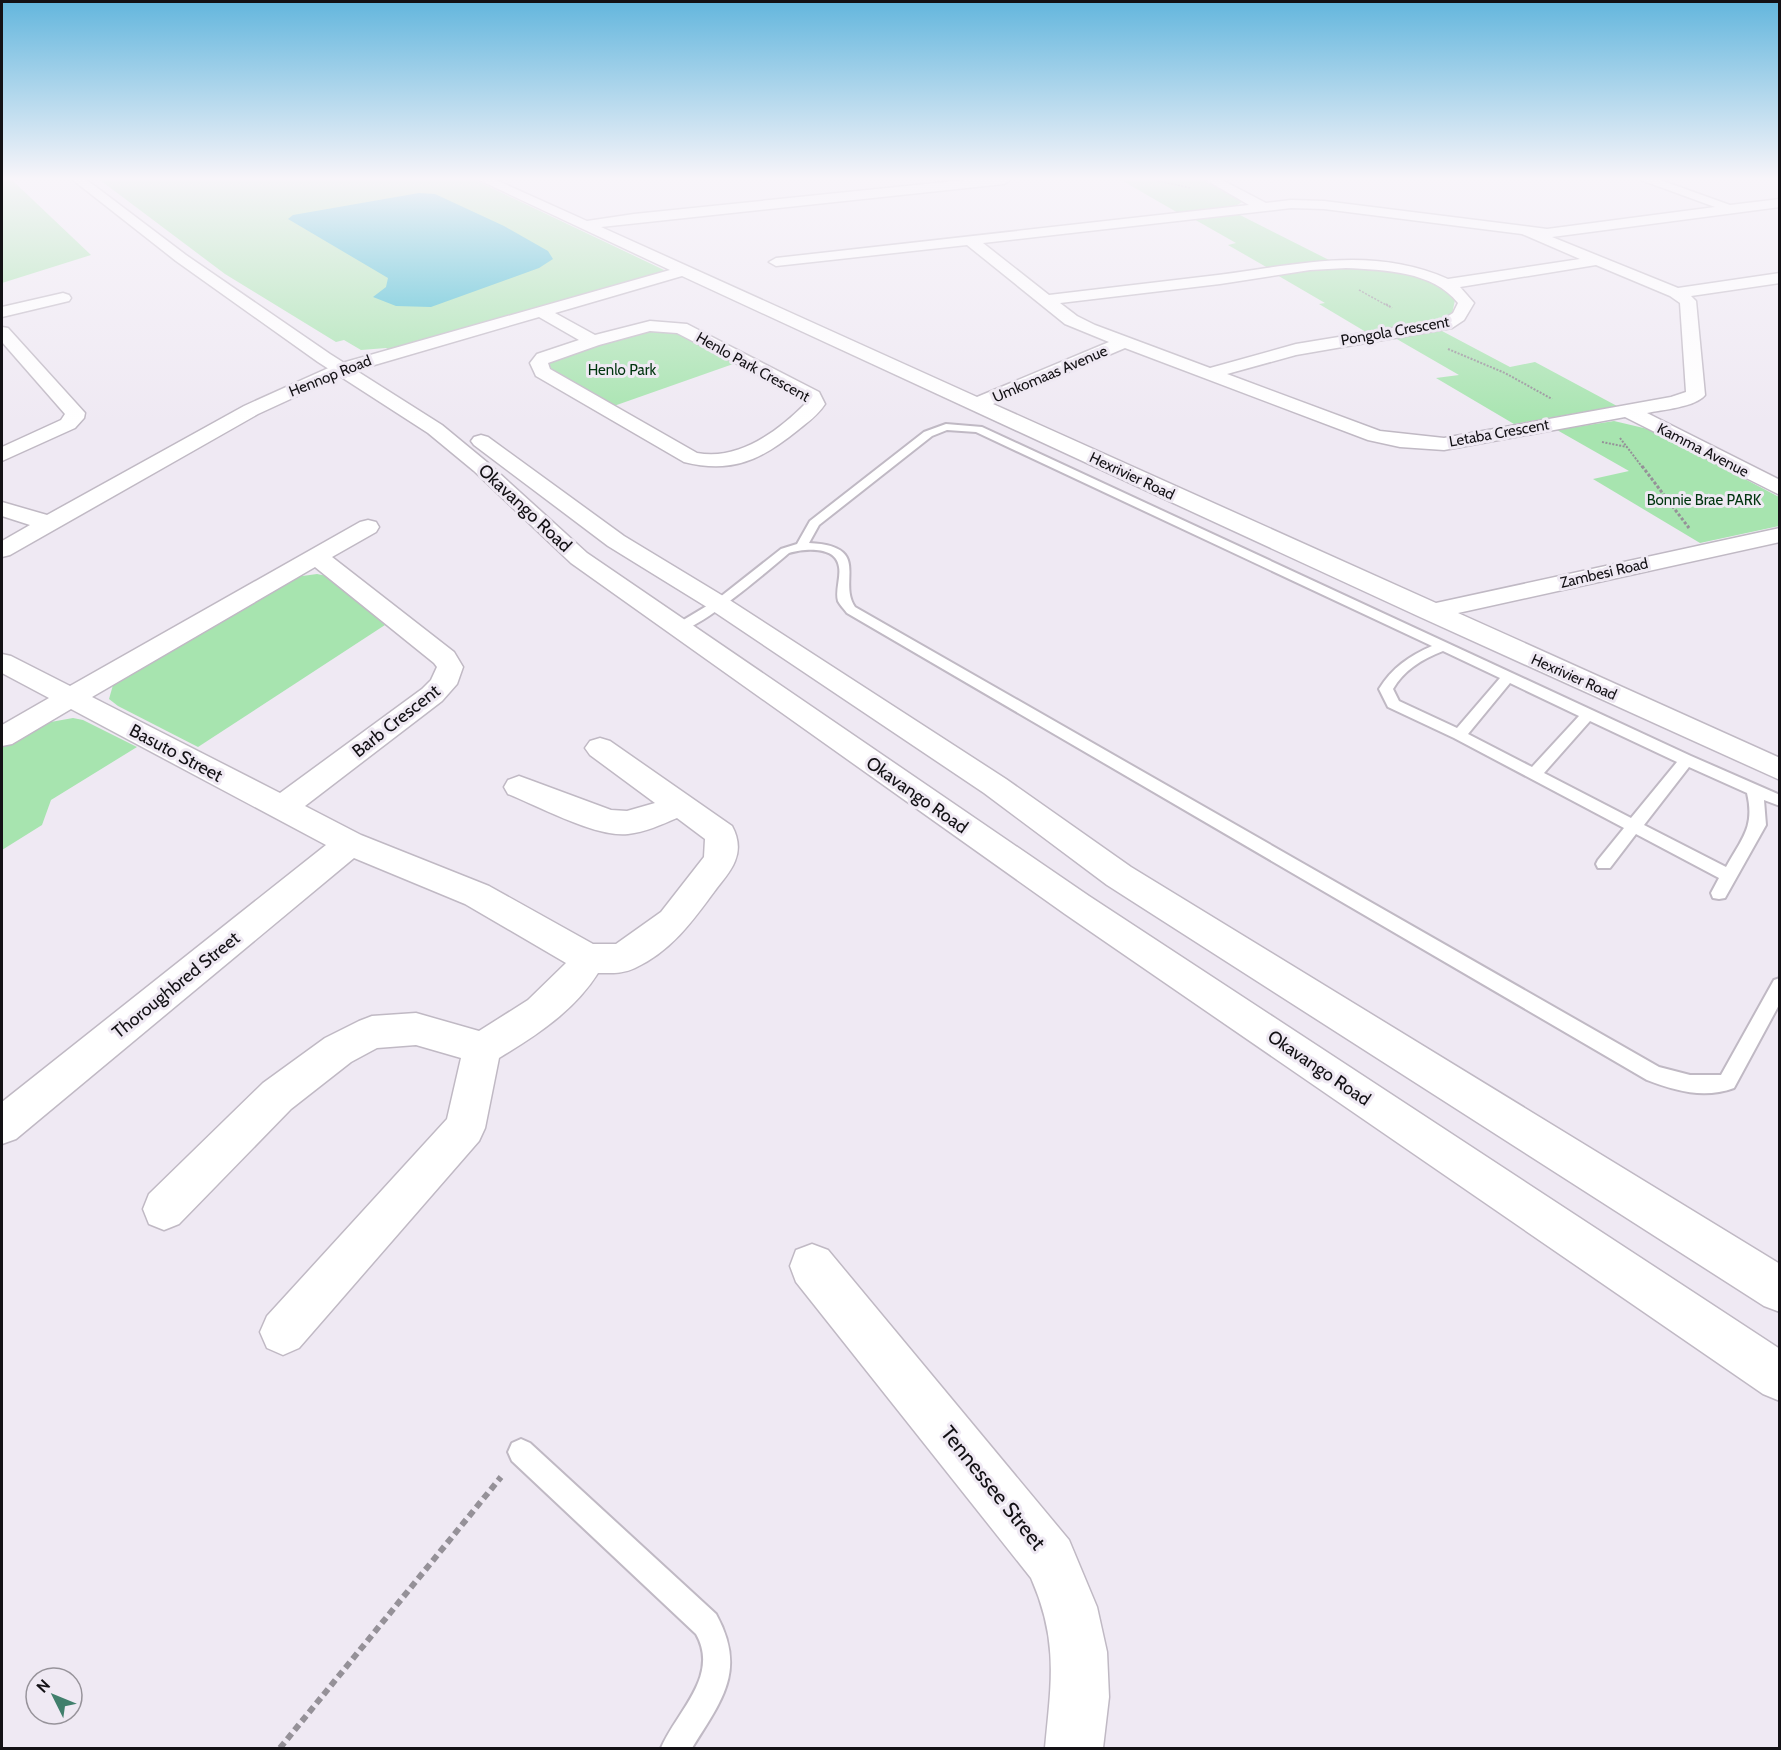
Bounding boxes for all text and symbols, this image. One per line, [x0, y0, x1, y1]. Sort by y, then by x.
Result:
street label: Pongola Crescent [1339, 313, 1451, 349]
street label: Henlo Park Crescent [693, 328, 813, 406]
street label: Umkomaas Avenue [990, 342, 1110, 406]
street label: Hennop Road [286, 351, 374, 401]
park label: Henlo Park [588, 361, 657, 379]
street label: Letaba Crescent [1447, 415, 1551, 451]
street label: Kamma Avenue [1654, 419, 1752, 481]
street label: Hexrivier Road [1087, 448, 1177, 504]
street label: Okavango Road [474, 459, 576, 557]
park label: Bonnie Brae PARK [1647, 491, 1762, 509]
street label: Zambesi Road [1558, 554, 1650, 592]
street label: Hexrivier Road [1528, 650, 1620, 704]
street label: Barb Crescent [348, 680, 444, 762]
street label: Basuto Street [126, 719, 226, 787]
street label: Okavango Road [862, 752, 972, 838]
street label: Thoroughbred Street [108, 927, 244, 1043]
street label: Okavango Road [1263, 1025, 1375, 1111]
street label: Tennessee Street [936, 1421, 1051, 1555]
north arrow [24, 1666, 84, 1726]
text: N [33, 1675, 54, 1697]

